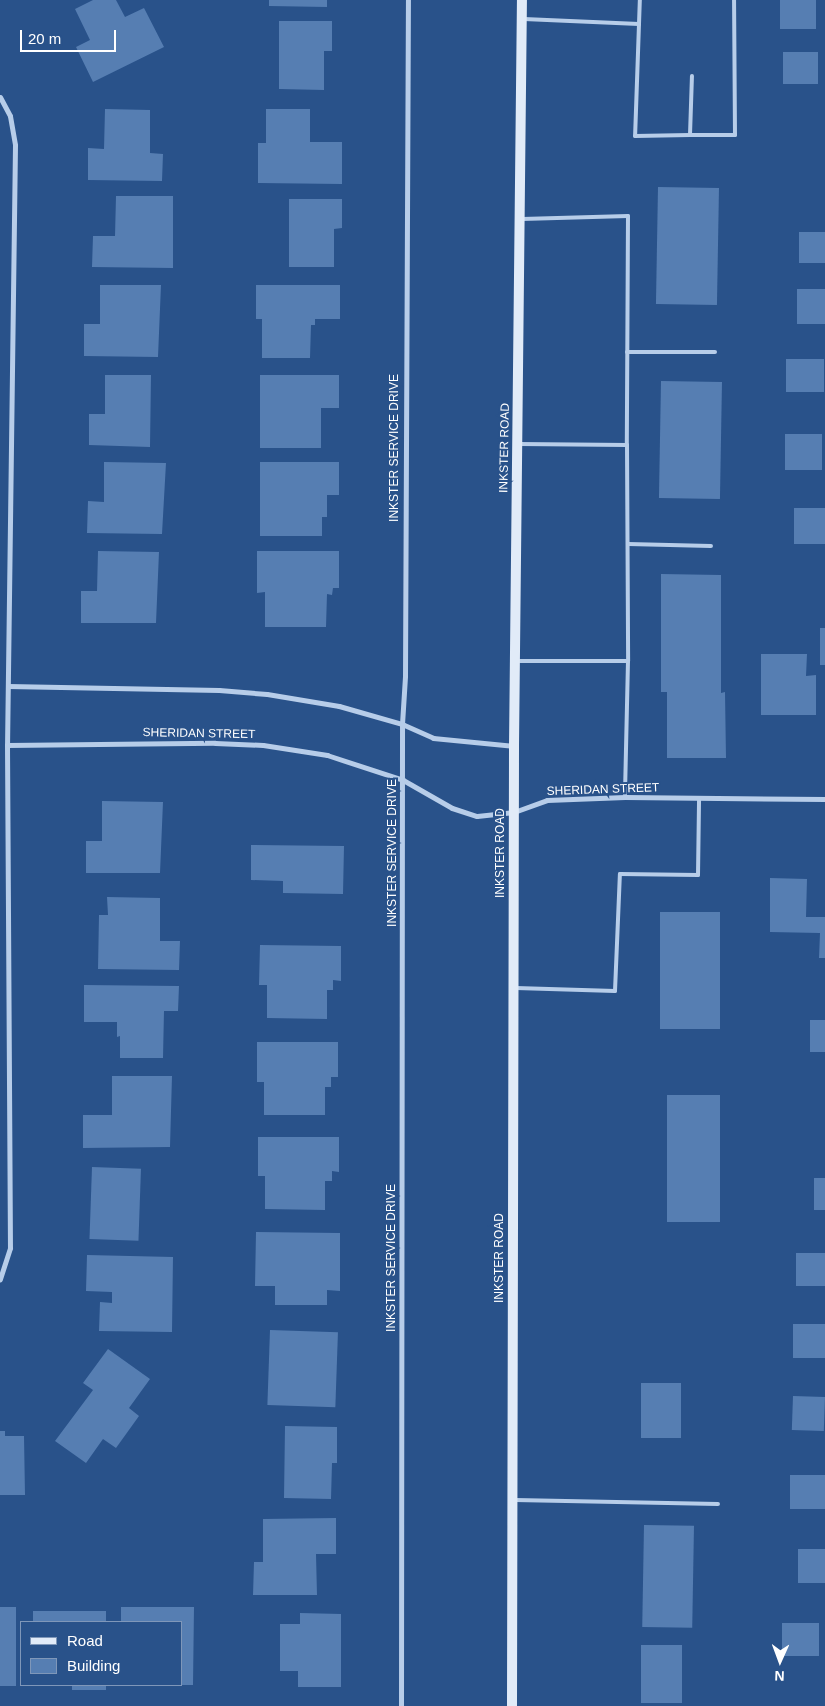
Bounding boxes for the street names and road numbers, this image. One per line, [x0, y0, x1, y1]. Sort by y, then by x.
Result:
street label: INKSTER SERVICE DRIVE [388, 374, 402, 522]
street label: INKSTER ROAD [497, 403, 513, 493]
street label: SHERIDAN STREET [143, 726, 255, 742]
street label: INKSTER SERVICE DRIVE [386, 779, 400, 927]
street label: SHERIDAN STREET [546, 781, 660, 799]
street label: INKSTER ROAD [494, 808, 508, 898]
street label: INKSTER SERVICE DRIVE [385, 1184, 399, 1332]
street label: INKSTER ROAD [493, 1213, 507, 1303]

